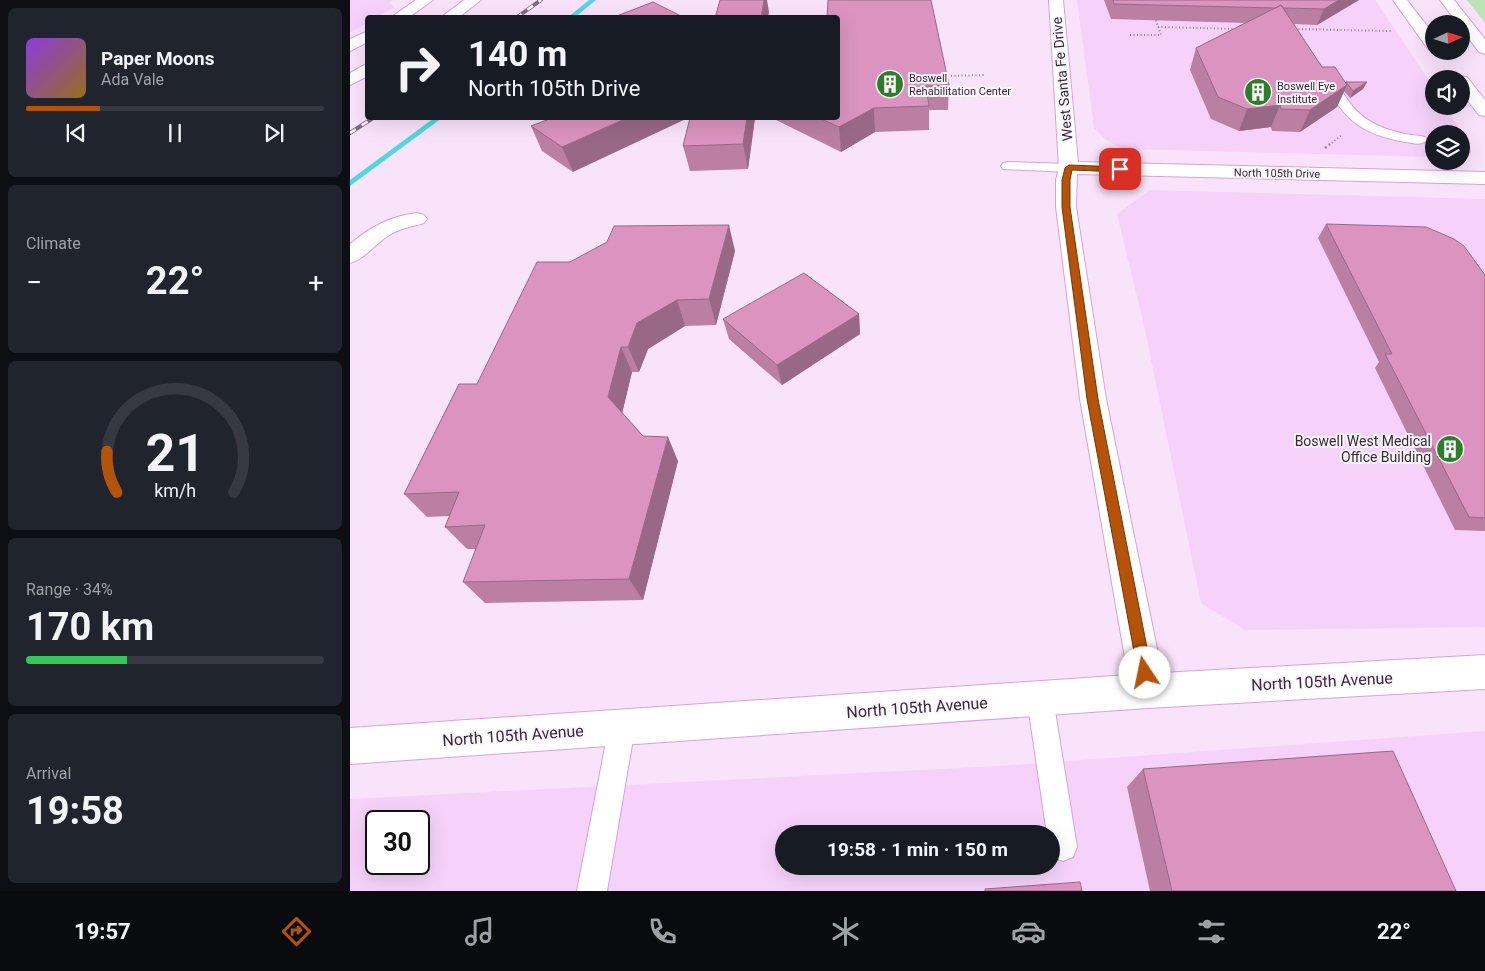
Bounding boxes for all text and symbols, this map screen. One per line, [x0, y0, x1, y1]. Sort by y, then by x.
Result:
north arrow [1425, 15, 1470, 60]
map controls [1425, 15, 1470, 170]
street label: West Santa Fe Drive [1049, 16, 1075, 142]
text: 140 m [468, 34, 567, 75]
icon: right [385, 35, 450, 100]
text: Paper Moons [101, 47, 214, 70]
building icon: Boswell Rehabilitation Center [875, 69, 905, 99]
text: Ada Vale [101, 70, 164, 89]
button: sound [1425, 70, 1470, 115]
place label: Boswell Rehabilitation Center [909, 72, 1011, 98]
text: North 105th Drive [468, 76, 640, 101]
building icon: Boswell Eye Institute [1243, 77, 1273, 107]
place label: Boswell Eye Institute [1277, 80, 1335, 106]
icon: previous [62, 119, 90, 147]
icon: pause [161, 119, 189, 147]
icon: next [260, 119, 288, 147]
button: layers [1425, 125, 1470, 170]
pin [1099, 148, 1141, 190]
icon: arrive [1106, 155, 1134, 183]
street label: North 105th Drive [1234, 166, 1320, 181]
text: Climate [26, 234, 81, 253]
text: 22° [146, 259, 204, 303]
text: − [26, 266, 42, 299]
text: + [308, 266, 324, 299]
text: 21 [145, 423, 205, 484]
place label: Boswell West Medical Office Building [1295, 433, 1431, 465]
building icon: Boswell West Medical Office Building [1435, 434, 1465, 464]
text: km/h [154, 480, 196, 501]
text: Range · 34% [26, 580, 113, 599]
text: 170 km [26, 605, 154, 649]
position arrow [1118, 646, 1170, 698]
street label: North 105th Avenue [1251, 668, 1393, 695]
street label: North 105th Avenue [846, 693, 988, 722]
street label: North 105th Avenue [442, 721, 584, 750]
text: Arrival [26, 764, 71, 783]
text: 19:58 [26, 789, 124, 833]
speed limit sign: 30 [365, 810, 430, 875]
text: 19:58 · 1 min · 150 m [827, 838, 1008, 861]
icon: directions [279, 914, 314, 949]
icon: music [462, 914, 497, 949]
icon: phone [645, 914, 680, 949]
icon: climate [828, 914, 863, 949]
icon: car [1011, 914, 1046, 949]
icon: filters [1194, 914, 1229, 949]
text: 19:57 [74, 919, 131, 944]
text: 22° [1377, 919, 1411, 944]

